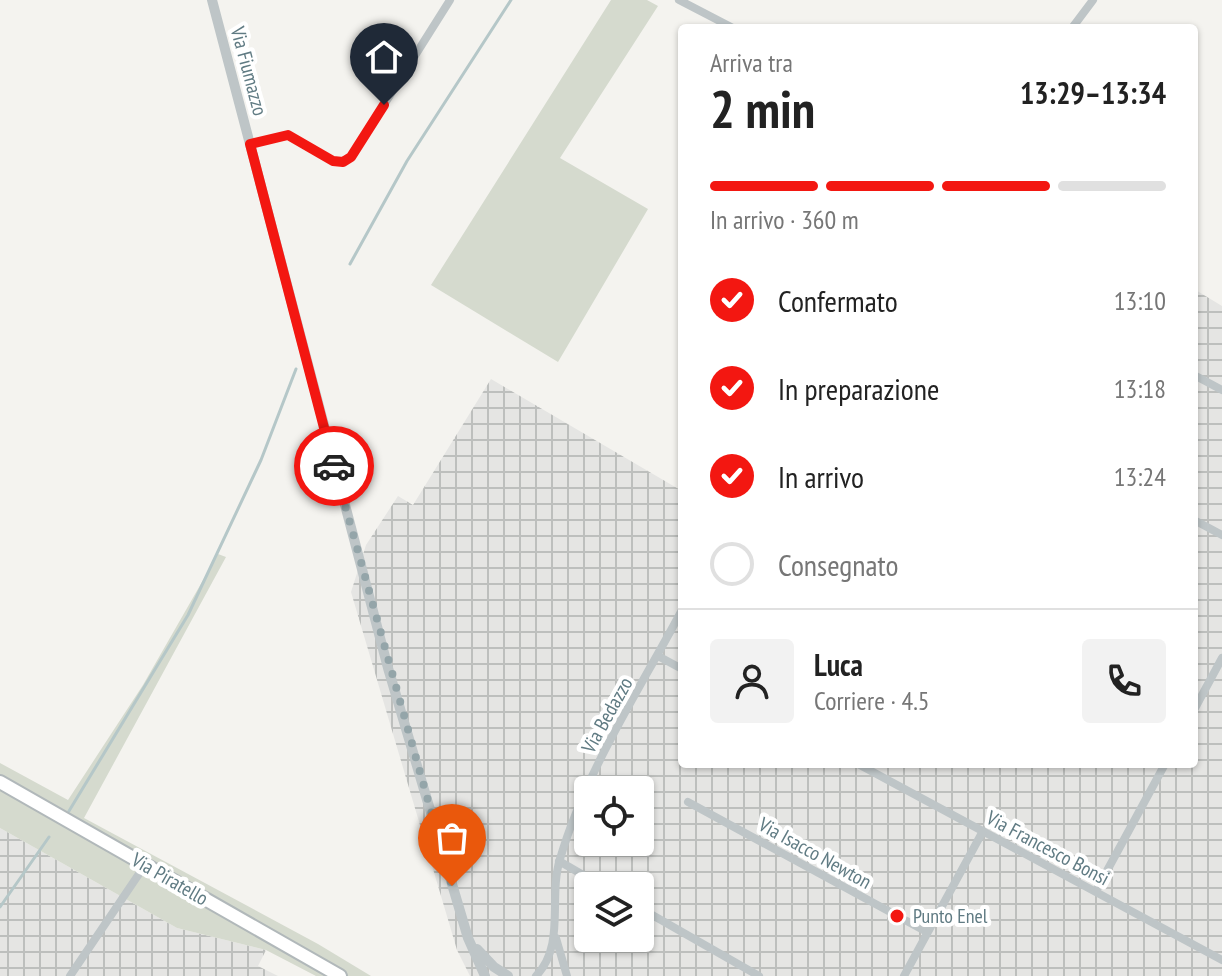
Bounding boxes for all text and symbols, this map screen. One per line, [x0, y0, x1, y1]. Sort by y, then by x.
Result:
street label: Via Fiumazzo [224, 23, 273, 118]
pin [350, 23, 418, 105]
icon: home [362, 35, 406, 79]
text: Arriva tra [710, 46, 793, 79]
text: 13:29–13:34 [1020, 73, 1166, 112]
text: 2 min [710, 75, 815, 142]
text: In arrivo · 360 m [710, 203, 859, 236]
icon: check [710, 278, 754, 322]
text: Confermato [778, 281, 898, 320]
text: 13:10 [1114, 284, 1166, 317]
icon: check [710, 366, 754, 410]
text: In preparazione [778, 369, 939, 408]
text: 13:18 [1114, 372, 1166, 405]
courier [294, 426, 374, 506]
icon: car [312, 444, 356, 488]
icon: check [710, 454, 754, 498]
text: In arrivo [778, 457, 864, 496]
text: 13:24 [1114, 460, 1166, 493]
text: Consegnato [778, 545, 898, 584]
button: person [710, 639, 794, 723]
button: phone [1082, 639, 1166, 723]
text: Luca [814, 645, 863, 684]
street label: Via Bedazzo [575, 672, 638, 758]
text: Corriere · 4.5 [814, 684, 930, 717]
map controls [574, 776, 654, 952]
button: locate [574, 776, 654, 856]
pin [418, 804, 486, 886]
street label: Via Francesco Bonsi [981, 804, 1114, 891]
street label: Via Isacco Newton [753, 811, 876, 895]
icon: bag [430, 816, 474, 860]
street label: Via Piratello [126, 846, 213, 911]
button: layers [574, 872, 654, 952]
place label: Punto Enel [913, 903, 988, 929]
marker: Punto Enel [888, 907, 906, 925]

